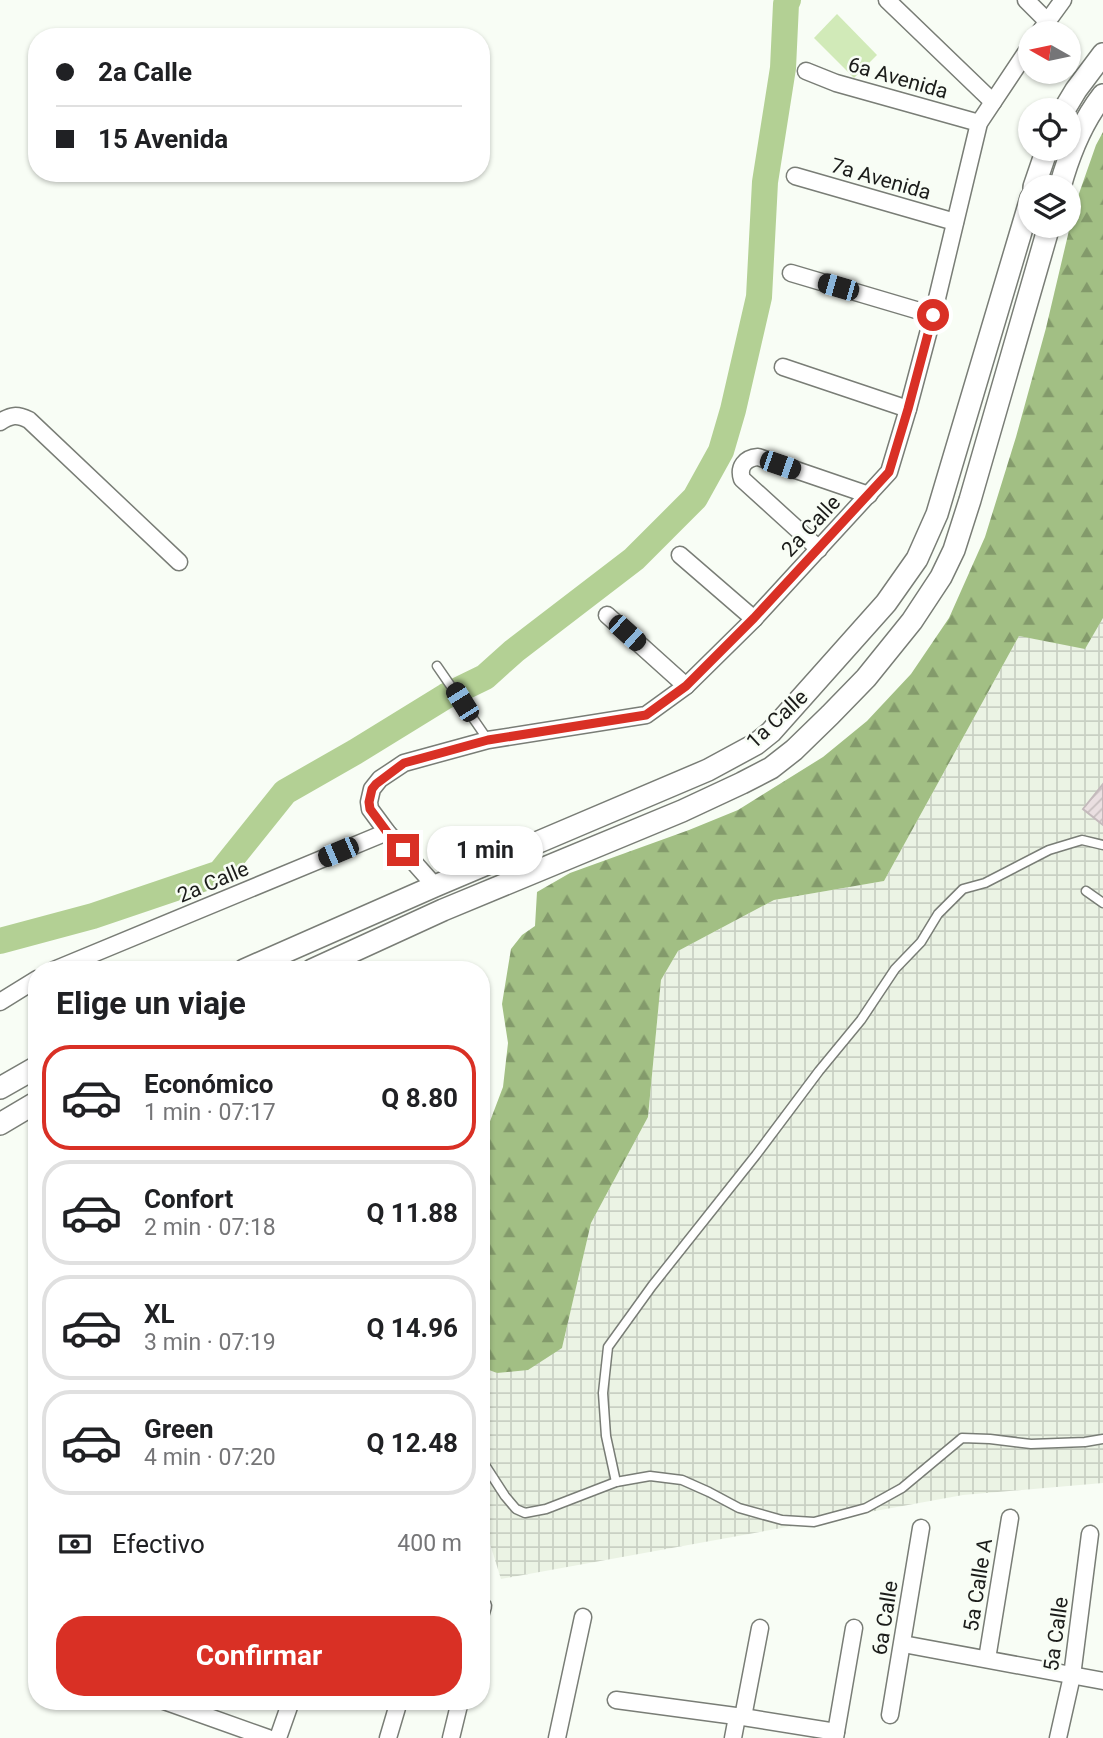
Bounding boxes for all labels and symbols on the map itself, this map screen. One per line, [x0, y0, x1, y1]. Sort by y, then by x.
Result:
north arrow [1018, 21, 1082, 84]
street label: 6a Avenida [845, 52, 951, 104]
street label: 7a Avenida [828, 153, 934, 205]
car [815, 271, 862, 303]
route start [917, 299, 949, 331]
car [757, 448, 804, 482]
street label: 2a Calle [777, 490, 845, 562]
car [605, 611, 650, 655]
car [442, 679, 483, 725]
street label: 1a Calle [741, 685, 813, 753]
callout: 1 min [428, 826, 543, 874]
car [315, 834, 362, 870]
route end [387, 834, 419, 866]
street label: 2a Calle [174, 856, 252, 908]
street label: 5a Calle A [959, 1537, 997, 1633]
street label: 6a Calle [867, 1579, 903, 1657]
street label: 5a Calle [1039, 1595, 1073, 1673]

